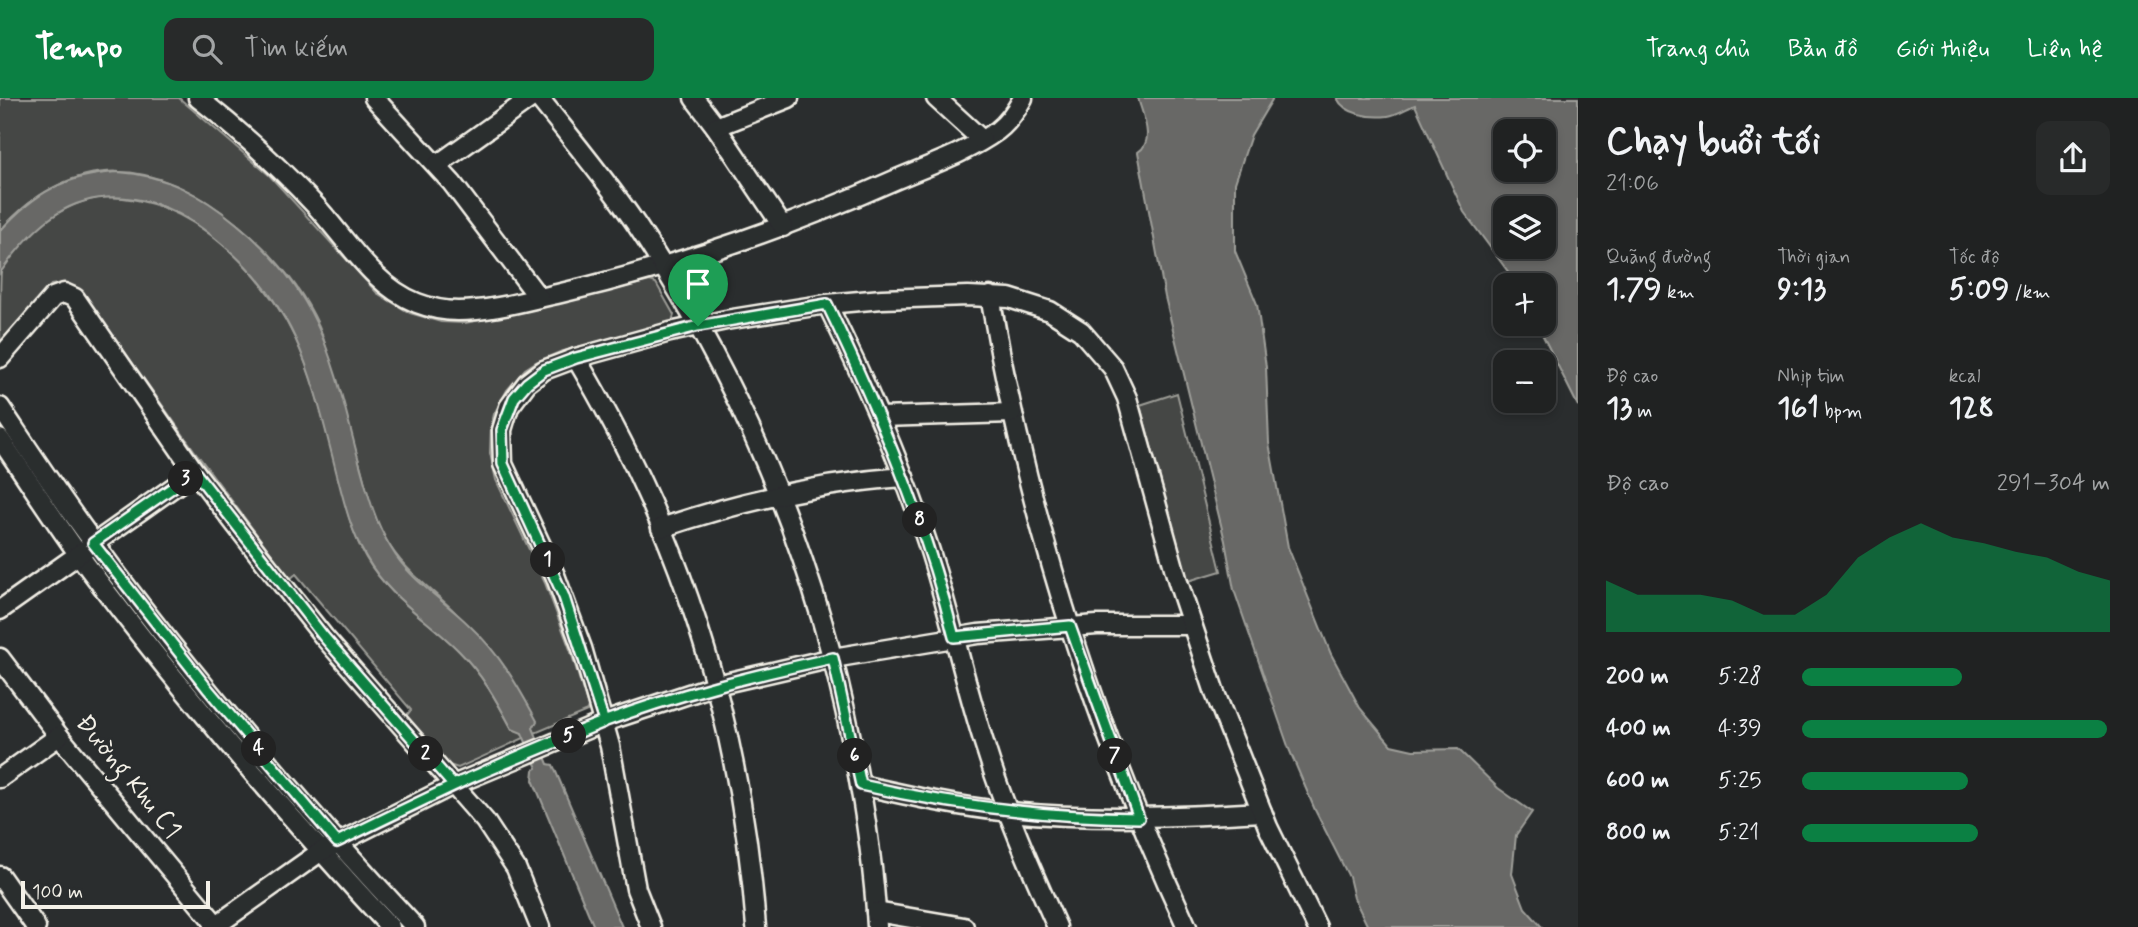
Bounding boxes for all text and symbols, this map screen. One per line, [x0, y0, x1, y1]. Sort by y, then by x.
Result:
search box [164, 18, 654, 81]
text: Tempo [35, 27, 122, 71]
icon: search [188, 30, 226, 68]
text: Tìm kiếm [244, 32, 348, 66]
text: Trang chủ [1646, 34, 1750, 65]
text: Bản đồ [1788, 34, 1858, 65]
text: Giới thiệu [1896, 34, 1989, 65]
text: Liên hệ [2027, 34, 2103, 65]
text: Chạy buổi tối [1606, 118, 1820, 167]
map controls [1493, 119, 1556, 413]
button: locate [1493, 119, 1556, 182]
button: share [2036, 121, 2110, 195]
text: 21:06 [1606, 169, 1659, 199]
button: layers [1493, 196, 1556, 259]
text: Quãng đường [1606, 245, 1711, 270]
text: Thời gian [1777, 245, 1850, 270]
text: Tốc độ [1949, 245, 2000, 270]
pin [668, 254, 728, 326]
icon: arrive [679, 265, 717, 303]
text: 1.79 [1606, 270, 1662, 309]
text: 9:13 [1777, 270, 1826, 309]
text: 5:09 [1949, 270, 2009, 309]
button: + [1493, 273, 1556, 336]
text: km [1662, 280, 1695, 305]
text: /km [2009, 280, 2050, 305]
button: − [1493, 350, 1556, 413]
text: Độ cao [1606, 364, 1658, 389]
text: Nhịp tim [1777, 364, 1845, 389]
text: kcal [1949, 364, 1981, 389]
text: 13 [1606, 389, 1632, 428]
text: 161 [1777, 389, 1819, 428]
text: 128 [1949, 389, 1994, 428]
text: m [1632, 399, 1652, 424]
text: bpm [1819, 399, 1862, 424]
pin: 3 [168, 462, 204, 496]
text: 3 [181, 466, 190, 491]
text: Độ cao [1606, 469, 1669, 499]
text: 291–304 m [1997, 469, 2110, 499]
pin: 8 [902, 502, 937, 538]
text: 8 [914, 507, 925, 532]
pin: 1 [530, 542, 566, 578]
text: 1 [543, 547, 552, 572]
text: 200 m [1606, 662, 1669, 692]
text: 5:28 [1718, 662, 1762, 692]
street label: Đường Khu C1 [65, 708, 189, 848]
text: 400 m [1606, 714, 1671, 744]
text: 4:39 [1718, 714, 1762, 744]
pin: 5 [552, 718, 586, 754]
text: 5 [563, 723, 574, 748]
pin: 4 [242, 732, 276, 766]
text: 4 [253, 736, 264, 761]
pin: 2 [408, 736, 444, 772]
pin: 6 [838, 738, 872, 774]
pin: 7 [1098, 738, 1132, 774]
text: 2 [421, 741, 430, 766]
text: 6 [850, 743, 859, 768]
text: 7 [1109, 743, 1120, 768]
text: 600 m [1606, 766, 1669, 796]
text: 5:25 [1718, 766, 1761, 796]
text: 800 m [1606, 818, 1670, 848]
text: 5:21 [1718, 818, 1759, 848]
scale bar [21, 878, 210, 910]
text: 100 m [32, 880, 83, 905]

